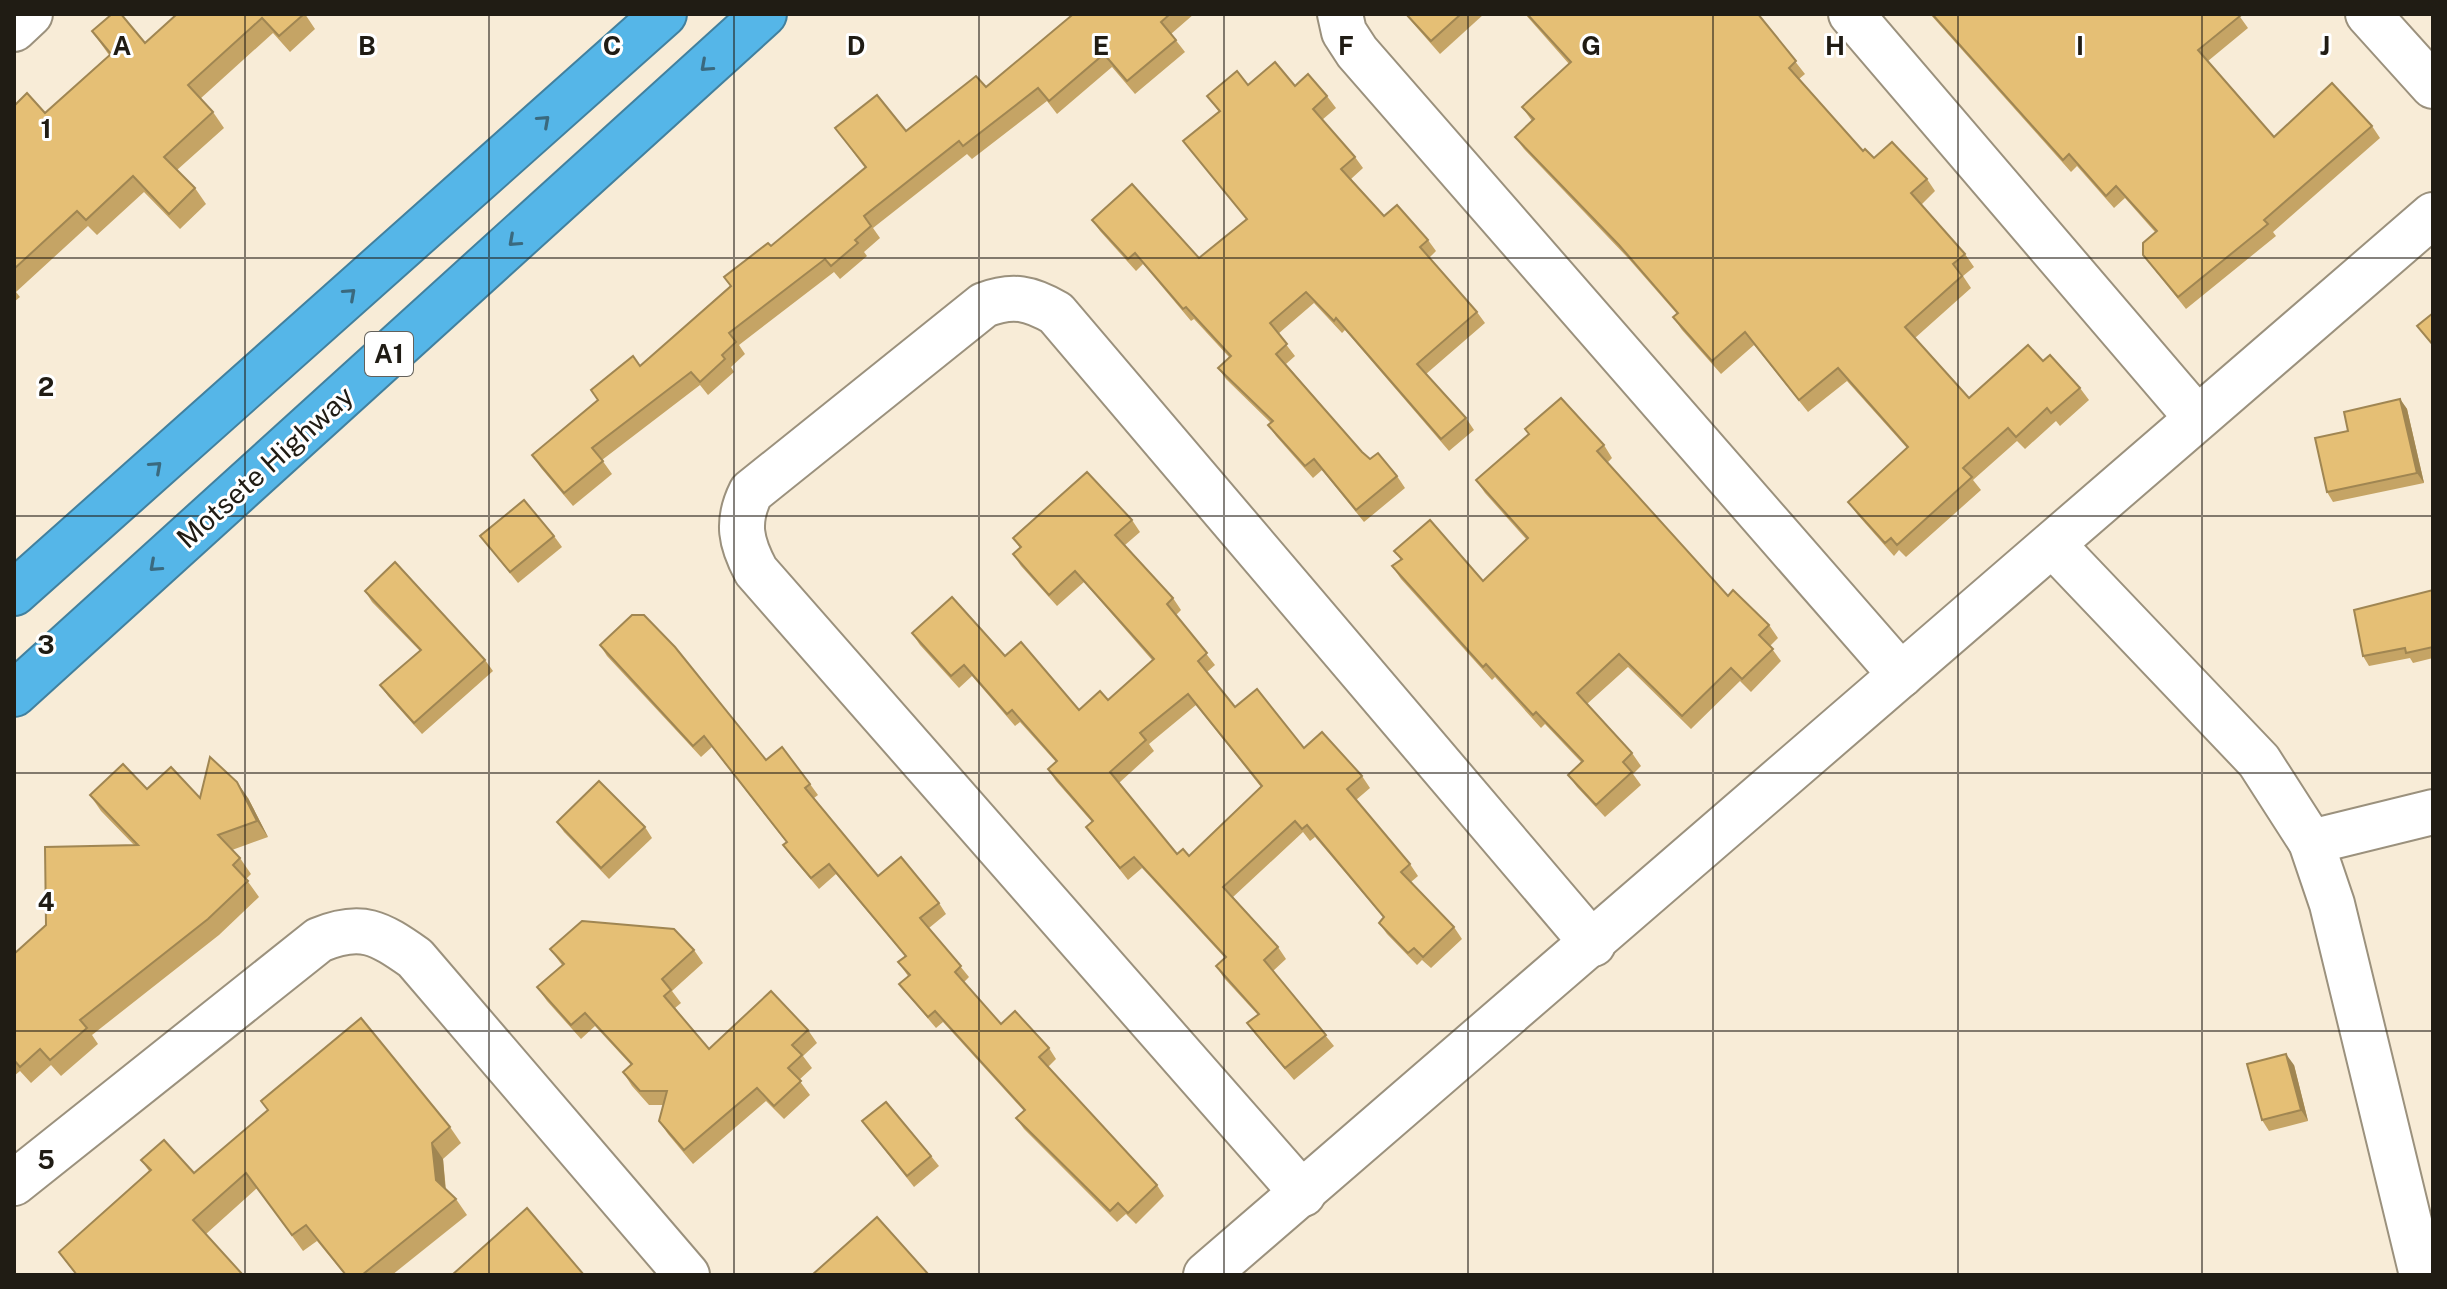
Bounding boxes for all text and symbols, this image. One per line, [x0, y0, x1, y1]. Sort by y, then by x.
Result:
text: A [113, 30, 132, 61]
text: B [358, 30, 376, 61]
text: C [603, 30, 621, 61]
text: D [847, 30, 865, 61]
text: E [1093, 30, 1109, 61]
text: F [1338, 30, 1354, 61]
text: G [1581, 30, 1601, 61]
text: H [1825, 30, 1845, 61]
text: I [2076, 30, 2084, 61]
text: J [2320, 30, 2330, 61]
one-way arrow [701, 57, 716, 71]
text: 1 [40, 113, 52, 144]
one-way arrow [535, 116, 550, 131]
one-way arrow [508, 231, 523, 246]
one-way arrow [341, 289, 356, 304]
road number: A1 [365, 332, 413, 376]
text: 2 [38, 371, 54, 402]
street label: Motsete Highway [170, 379, 360, 554]
one-way arrow [146, 462, 161, 477]
one-way arrow [150, 557, 164, 571]
text: 3 [37, 629, 55, 660]
text: 4 [37, 886, 55, 917]
text: 5 [37, 1144, 55, 1175]

